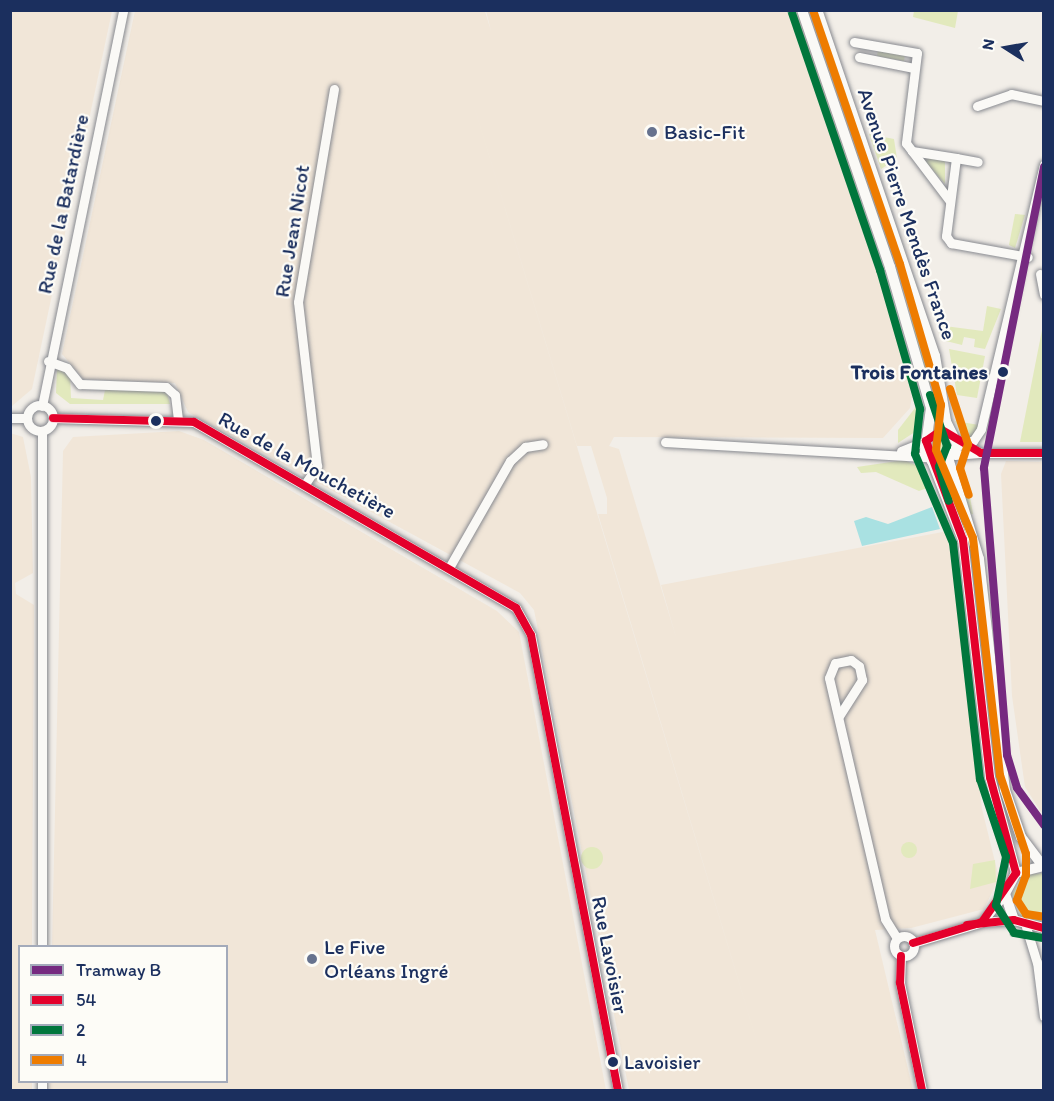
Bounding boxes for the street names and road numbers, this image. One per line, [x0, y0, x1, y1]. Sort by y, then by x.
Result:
street label: Avenue Pierre Mendès France [852, 85, 962, 343]
street label: Rue de la Batardière [32, 112, 94, 296]
street label: Rue Jean Nicot [269, 163, 315, 299]
street label: Rue de la Mouchetière [214, 406, 400, 524]
street label: Rue Lavoisier [586, 894, 634, 1016]

